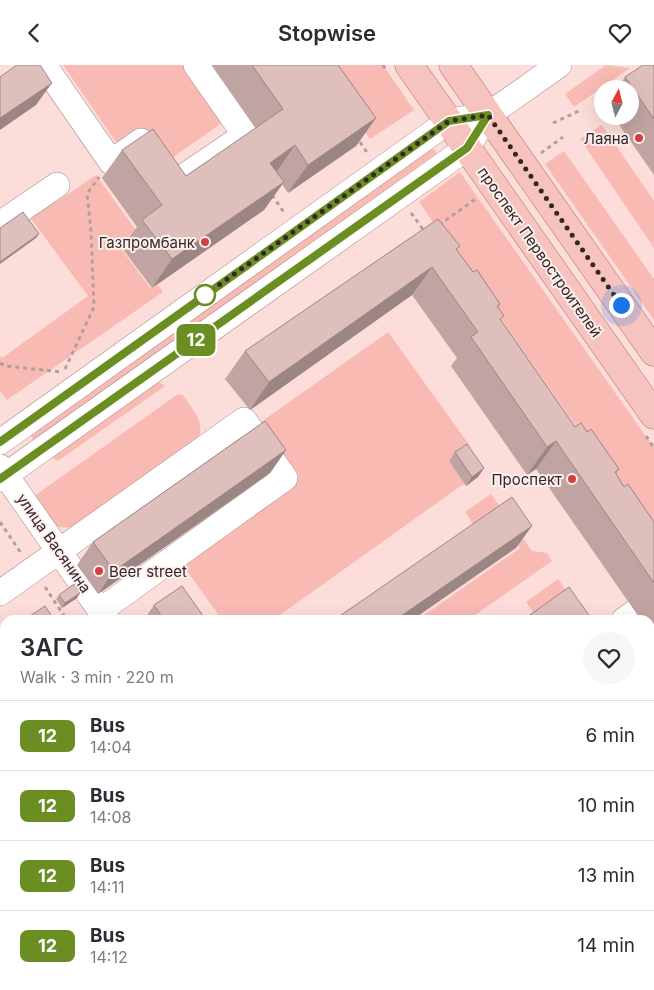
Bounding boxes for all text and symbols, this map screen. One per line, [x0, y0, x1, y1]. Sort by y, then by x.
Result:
icon: back [20, 19, 48, 47]
icon: heart [606, 19, 634, 47]
text: Stopwise [278, 20, 376, 46]
north arrow [594, 80, 639, 125]
map controls [594, 80, 639, 125]
place label: Лаяна [584, 129, 629, 148]
marker: Лаяна [633, 132, 645, 144]
street label: проспект Первостроителей [474, 163, 606, 341]
place label: Газпромбанк [99, 233, 195, 252]
marker: Газпромбанк [199, 236, 211, 248]
unlabelled marker [194, 284, 216, 306]
your location [609, 293, 634, 318]
line badge: 12 [174, 324, 218, 356]
text: 12 [186, 329, 206, 350]
place label: Проспект [491, 470, 562, 489]
marker: Проспект [566, 473, 578, 485]
street label: улица Васянина [13, 490, 95, 596]
place label: Beer street [109, 562, 187, 581]
marker: Beer street [93, 565, 105, 577]
button: heart [583, 632, 635, 684]
text: ЗАГС [20, 633, 84, 662]
text: Walk · 3 min · 220 m [20, 667, 174, 687]
text: Bus [90, 714, 125, 737]
text: 6 min [585, 724, 635, 747]
text: 12 [38, 725, 57, 746]
text: 14:04 [90, 737, 132, 757]
text: Bus [90, 784, 125, 807]
text: 10 min [577, 794, 635, 817]
text: 12 [38, 795, 57, 816]
text: 14:08 [90, 807, 131, 827]
text: Bus [90, 854, 125, 877]
text: 13 min [578, 864, 635, 887]
text: 12 [38, 865, 57, 886]
text: 14:11 [90, 877, 124, 897]
text: Bus [90, 924, 125, 947]
text: 14 min [577, 934, 635, 957]
text: 12 [38, 935, 57, 956]
text: 14:12 [90, 947, 128, 967]

